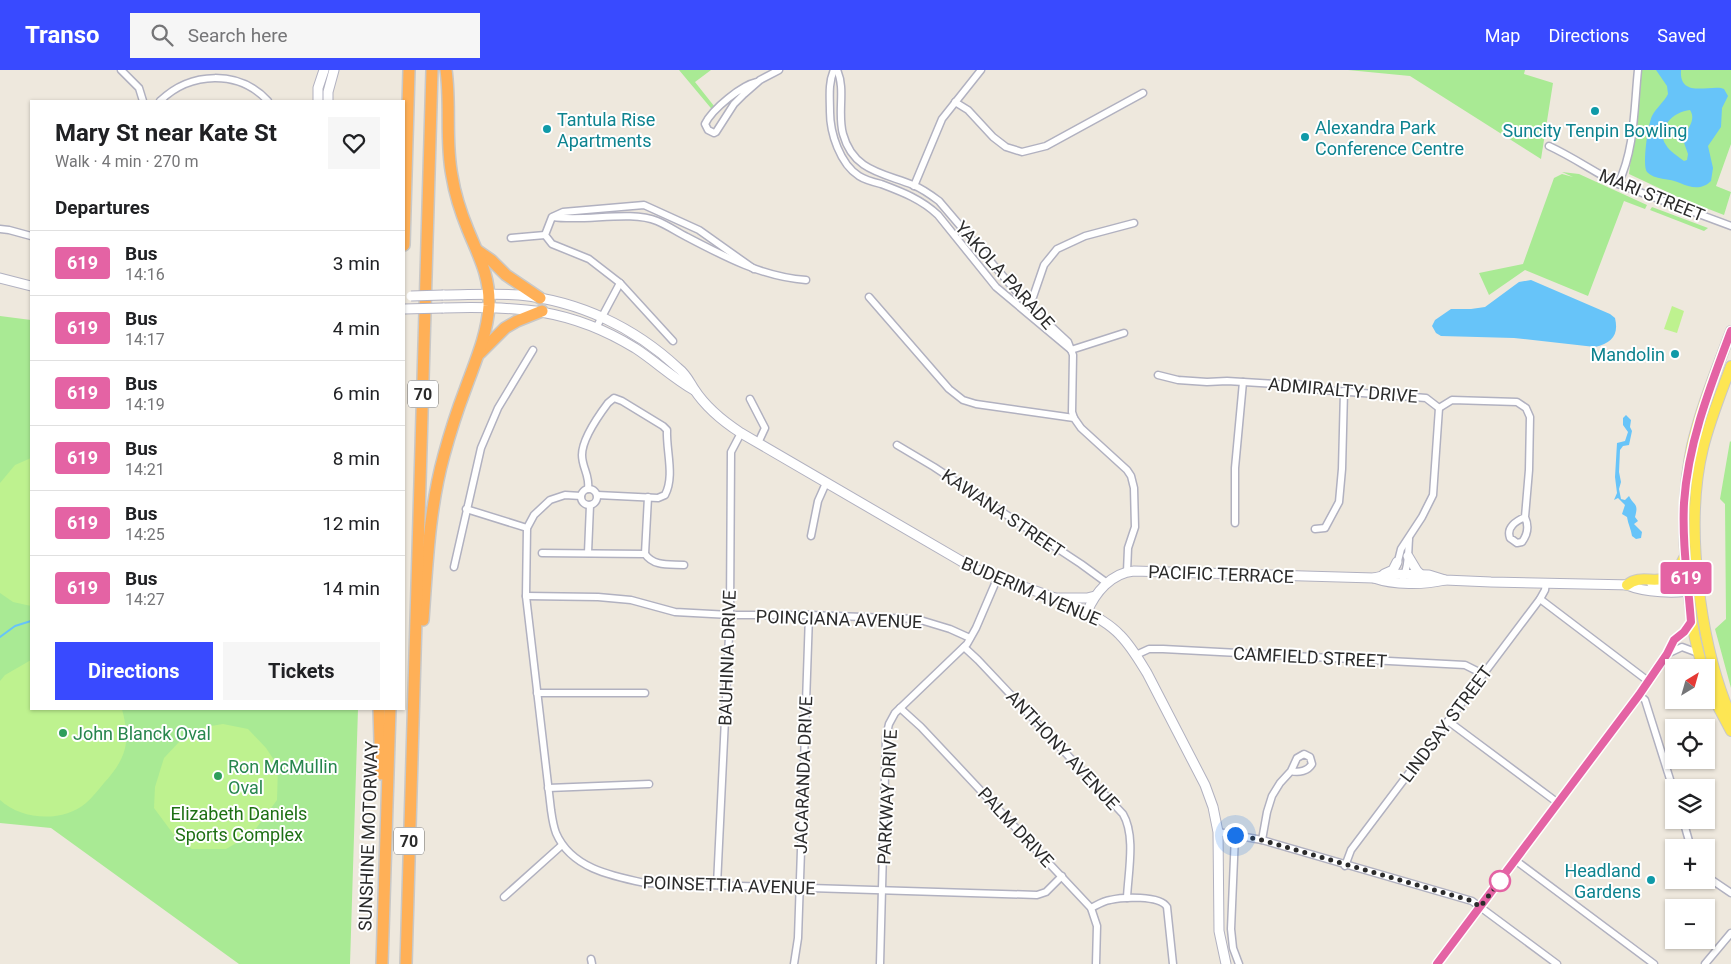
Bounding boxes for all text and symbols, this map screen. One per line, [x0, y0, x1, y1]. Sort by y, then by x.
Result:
search box [130, 13, 480, 58]
text: Transo [25, 21, 100, 49]
icon: search [148, 21, 176, 49]
text: Search here [188, 24, 288, 47]
text: Map [1485, 25, 1520, 46]
text: Directions [1548, 25, 1629, 46]
text: Saved [1657, 25, 1706, 46]
marker: Suncity Tenpin Bowling [1589, 105, 1601, 117]
place label: Tantula Rise Apartments [557, 109, 655, 151]
button: heart [328, 117, 380, 169]
place label: Alexandra Park Conference Centre [1315, 117, 1464, 159]
text: Mary St near Kate St [55, 119, 277, 147]
place label: Suncity Tenpin Bowling [1503, 120, 1687, 141]
marker: Tantula Rise Apartments [541, 123, 553, 135]
marker: Alexandra Park Conference Centre [1299, 131, 1311, 143]
text: Walk · 4 min · 270 m [55, 152, 199, 171]
street label: MARI STREET [1596, 164, 1708, 226]
text: Departures [55, 196, 150, 219]
street label: YAKOLA PARADE [951, 217, 1059, 333]
text: Bus [125, 242, 158, 265]
text: 619 [67, 252, 98, 273]
text: 3 min [333, 252, 380, 275]
text: 14:16 [125, 265, 165, 284]
text: Bus [125, 307, 158, 330]
text: 619 [67, 317, 98, 338]
text: 4 min [333, 317, 380, 340]
text: 14:17 [125, 330, 165, 349]
place label: Mandolin [1590, 344, 1665, 365]
marker: Mandolin [1669, 348, 1681, 360]
text: Bus [125, 372, 158, 395]
street label: ADMIRALTY DRIVE [1267, 373, 1419, 407]
road number: 70 [408, 380, 438, 408]
text: 619 [67, 382, 98, 403]
text: 6 min [333, 382, 380, 405]
text: 14:19 [125, 395, 165, 414]
text: Bus [125, 437, 158, 460]
text: 619 [67, 447, 98, 468]
text: 8 min [333, 447, 380, 470]
text: 14:21 [125, 460, 165, 479]
street label: KAWANA STREET [938, 464, 1068, 562]
text: Bus [125, 502, 158, 525]
text: 619 [67, 512, 98, 533]
text: 12 min [322, 512, 380, 535]
text: 14:25 [125, 525, 165, 544]
street label: BUDERIM AVENUE [959, 552, 1103, 630]
street label: PACIFIC TERRACE [1148, 561, 1294, 587]
line badge: 619 [1657, 562, 1715, 594]
text: Bus [125, 567, 158, 590]
text: 619 [1671, 567, 1701, 588]
text: 619 [67, 577, 98, 598]
text: 14 min [322, 577, 380, 600]
text: 14:27 [125, 590, 165, 609]
street label: BAUHINIA DRIVE [714, 590, 740, 726]
street label: POINCIANA AVENUE [755, 606, 923, 632]
button: Directions [55, 642, 213, 700]
button: Tickets [223, 642, 380, 700]
street label: CAMFIELD STREET [1232, 642, 1388, 672]
north arrow [1665, 659, 1715, 709]
map controls [1665, 659, 1715, 949]
street label: LINDSAY STREET [1395, 662, 1497, 786]
street label: ANTHONY AVENUE [1002, 686, 1124, 814]
street label: JACARANDA DRIVE [790, 696, 816, 854]
button: locate [1665, 719, 1715, 769]
place label: John Blanck Oval [73, 723, 211, 744]
marker: John Blanck Oval [57, 727, 69, 739]
street label: PARKWAY DRIVE [873, 729, 901, 865]
street label: SUNSHINE MOTORWAY [354, 740, 382, 931]
place label: Ron McMullin Oval [228, 756, 338, 798]
marker: Ron McMullin Oval [212, 770, 224, 782]
button: layers [1665, 779, 1715, 829]
street label: PALM DRIVE [974, 783, 1058, 871]
park label: Elizabeth Daniels Sports Complex [171, 803, 307, 845]
your location [1223, 823, 1248, 848]
road number: 70 [394, 828, 424, 854]
button: + [1665, 839, 1715, 889]
place label: Headland Gardens [1564, 860, 1641, 902]
unlabelled marker [1489, 870, 1511, 892]
street label: POINSETTIA AVENUE [642, 871, 816, 899]
marker: Headland Gardens [1645, 874, 1657, 886]
button: − [1665, 899, 1715, 949]

